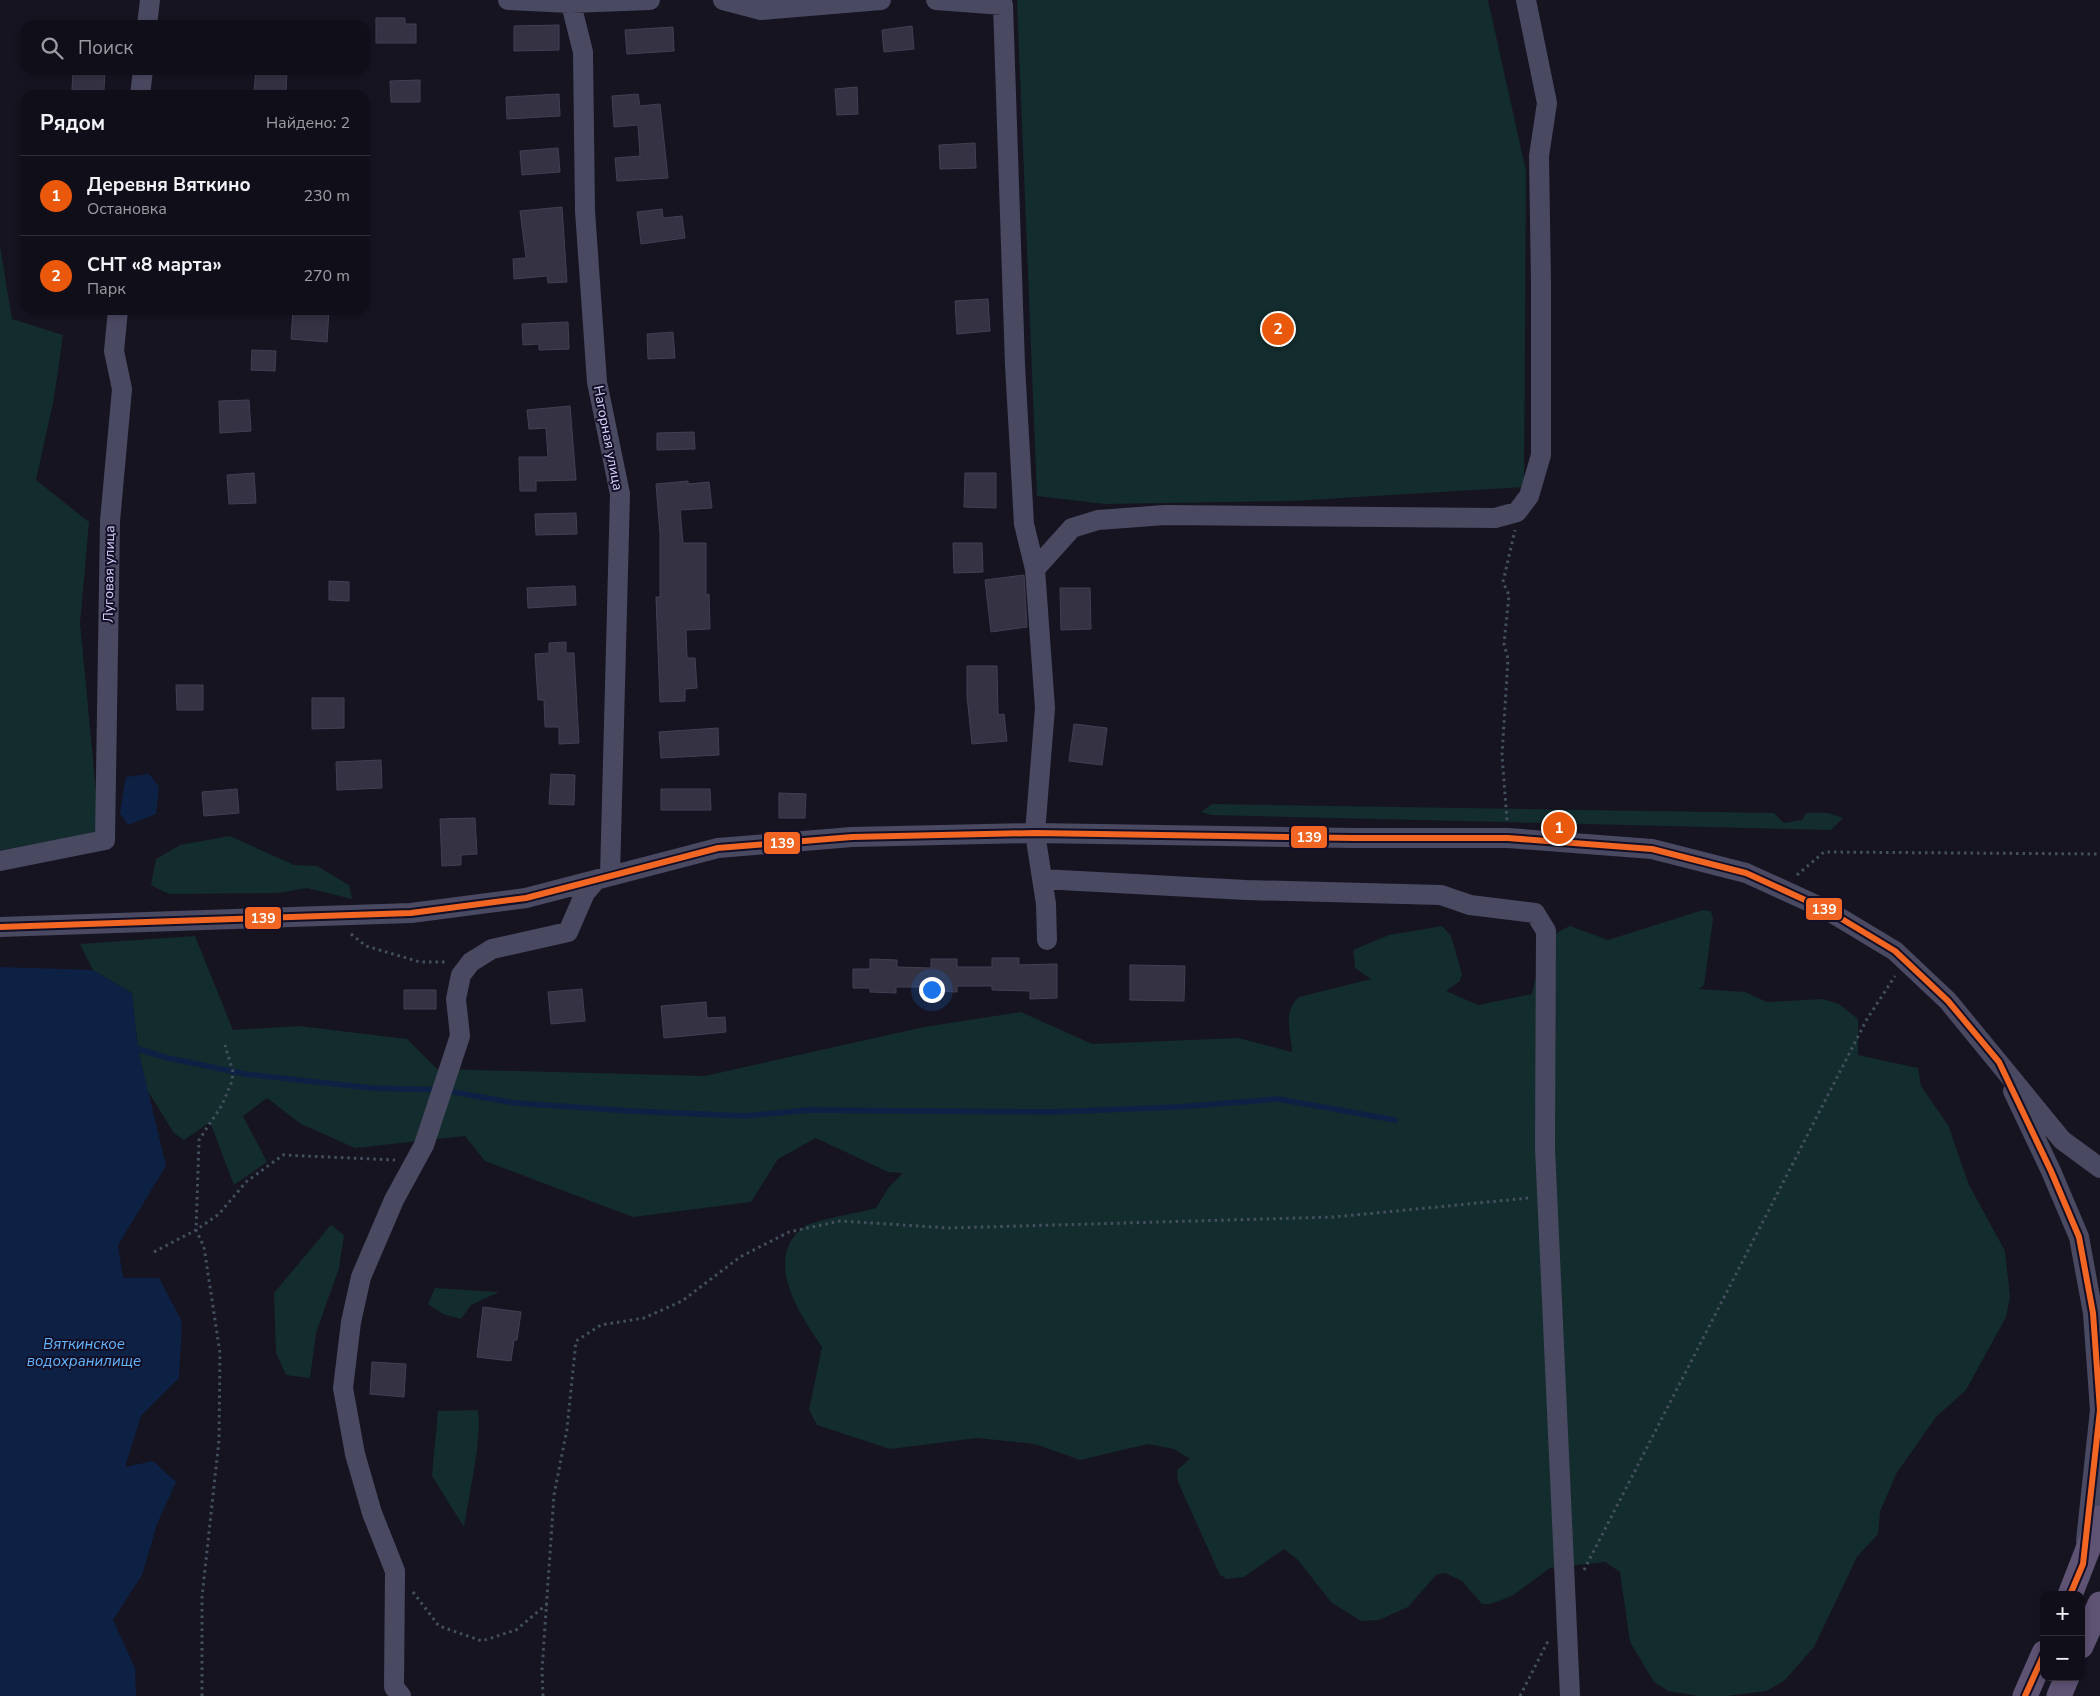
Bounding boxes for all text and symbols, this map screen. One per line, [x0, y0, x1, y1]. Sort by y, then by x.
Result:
search box [20, 20, 370, 75]
icon: search [38, 34, 66, 62]
text: Поиск [78, 35, 133, 61]
text: Рядом [40, 109, 105, 137]
text: Найдено: 2 [266, 112, 350, 134]
text: Деревня Вяткино [87, 172, 251, 198]
text: 1 [51, 185, 61, 207]
text: 230 m [303, 185, 350, 207]
text: Остановка [87, 198, 167, 220]
text: СНТ «8 марта» [87, 252, 222, 278]
text: 2 [51, 265, 61, 287]
text: 270 m [303, 265, 350, 287]
text: Парк [87, 278, 126, 300]
pin: 2 [1262, 310, 1294, 348]
street label: Нагорная улица [589, 384, 627, 492]
street label: Луговая улица [99, 525, 119, 623]
pin: 1 [1543, 809, 1575, 847]
line badge: 139 [1290, 825, 1328, 849]
text: 139 [1296, 828, 1322, 847]
line badge: 139 [763, 831, 801, 855]
text: 139 [769, 834, 795, 853]
line badge: 139 [1805, 897, 1843, 921]
text: 139 [1811, 900, 1837, 919]
line badge: 139 [244, 906, 282, 930]
text: 139 [250, 909, 276, 928]
your location [919, 977, 945, 1003]
water label: Вяткинское водохранилище [27, 1334, 141, 1371]
map controls [2040, 1591, 2085, 1681]
button: + [2040, 1591, 2085, 1636]
button: − [2040, 1636, 2085, 1681]

